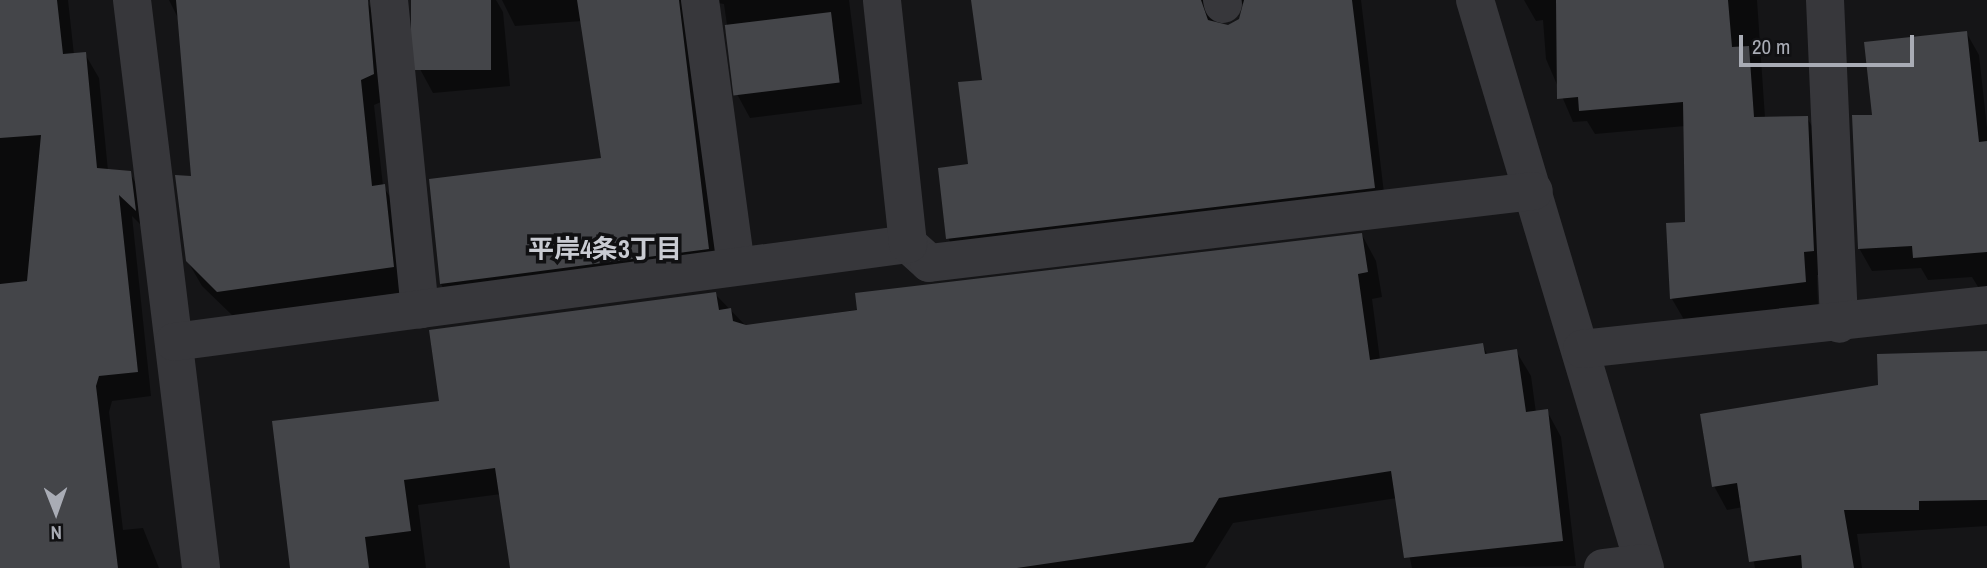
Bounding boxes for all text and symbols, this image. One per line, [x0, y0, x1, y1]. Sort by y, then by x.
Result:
scale bar [1742, 21, 1917, 65]
text: 20 m [1752, 32, 1790, 61]
district label: 平岸4条3丁目 [528, 233, 682, 265]
north arrow [21, 477, 91, 547]
text: N [51, 520, 62, 546]

